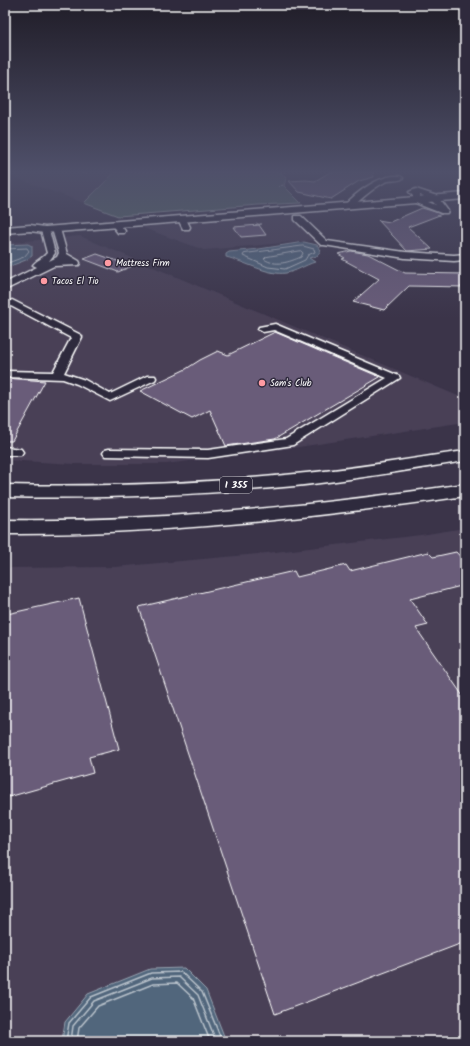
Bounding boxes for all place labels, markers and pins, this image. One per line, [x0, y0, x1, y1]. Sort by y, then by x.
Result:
place label: Mattress Firm [116, 256, 170, 271]
marker: Mattress Firm [103, 258, 113, 268]
place label: Tacos El Tio [52, 274, 99, 289]
marker: Tacos El Tio [39, 276, 49, 286]
place label: Sam's Club [270, 376, 312, 391]
marker: Sam's Club [257, 378, 267, 388]

